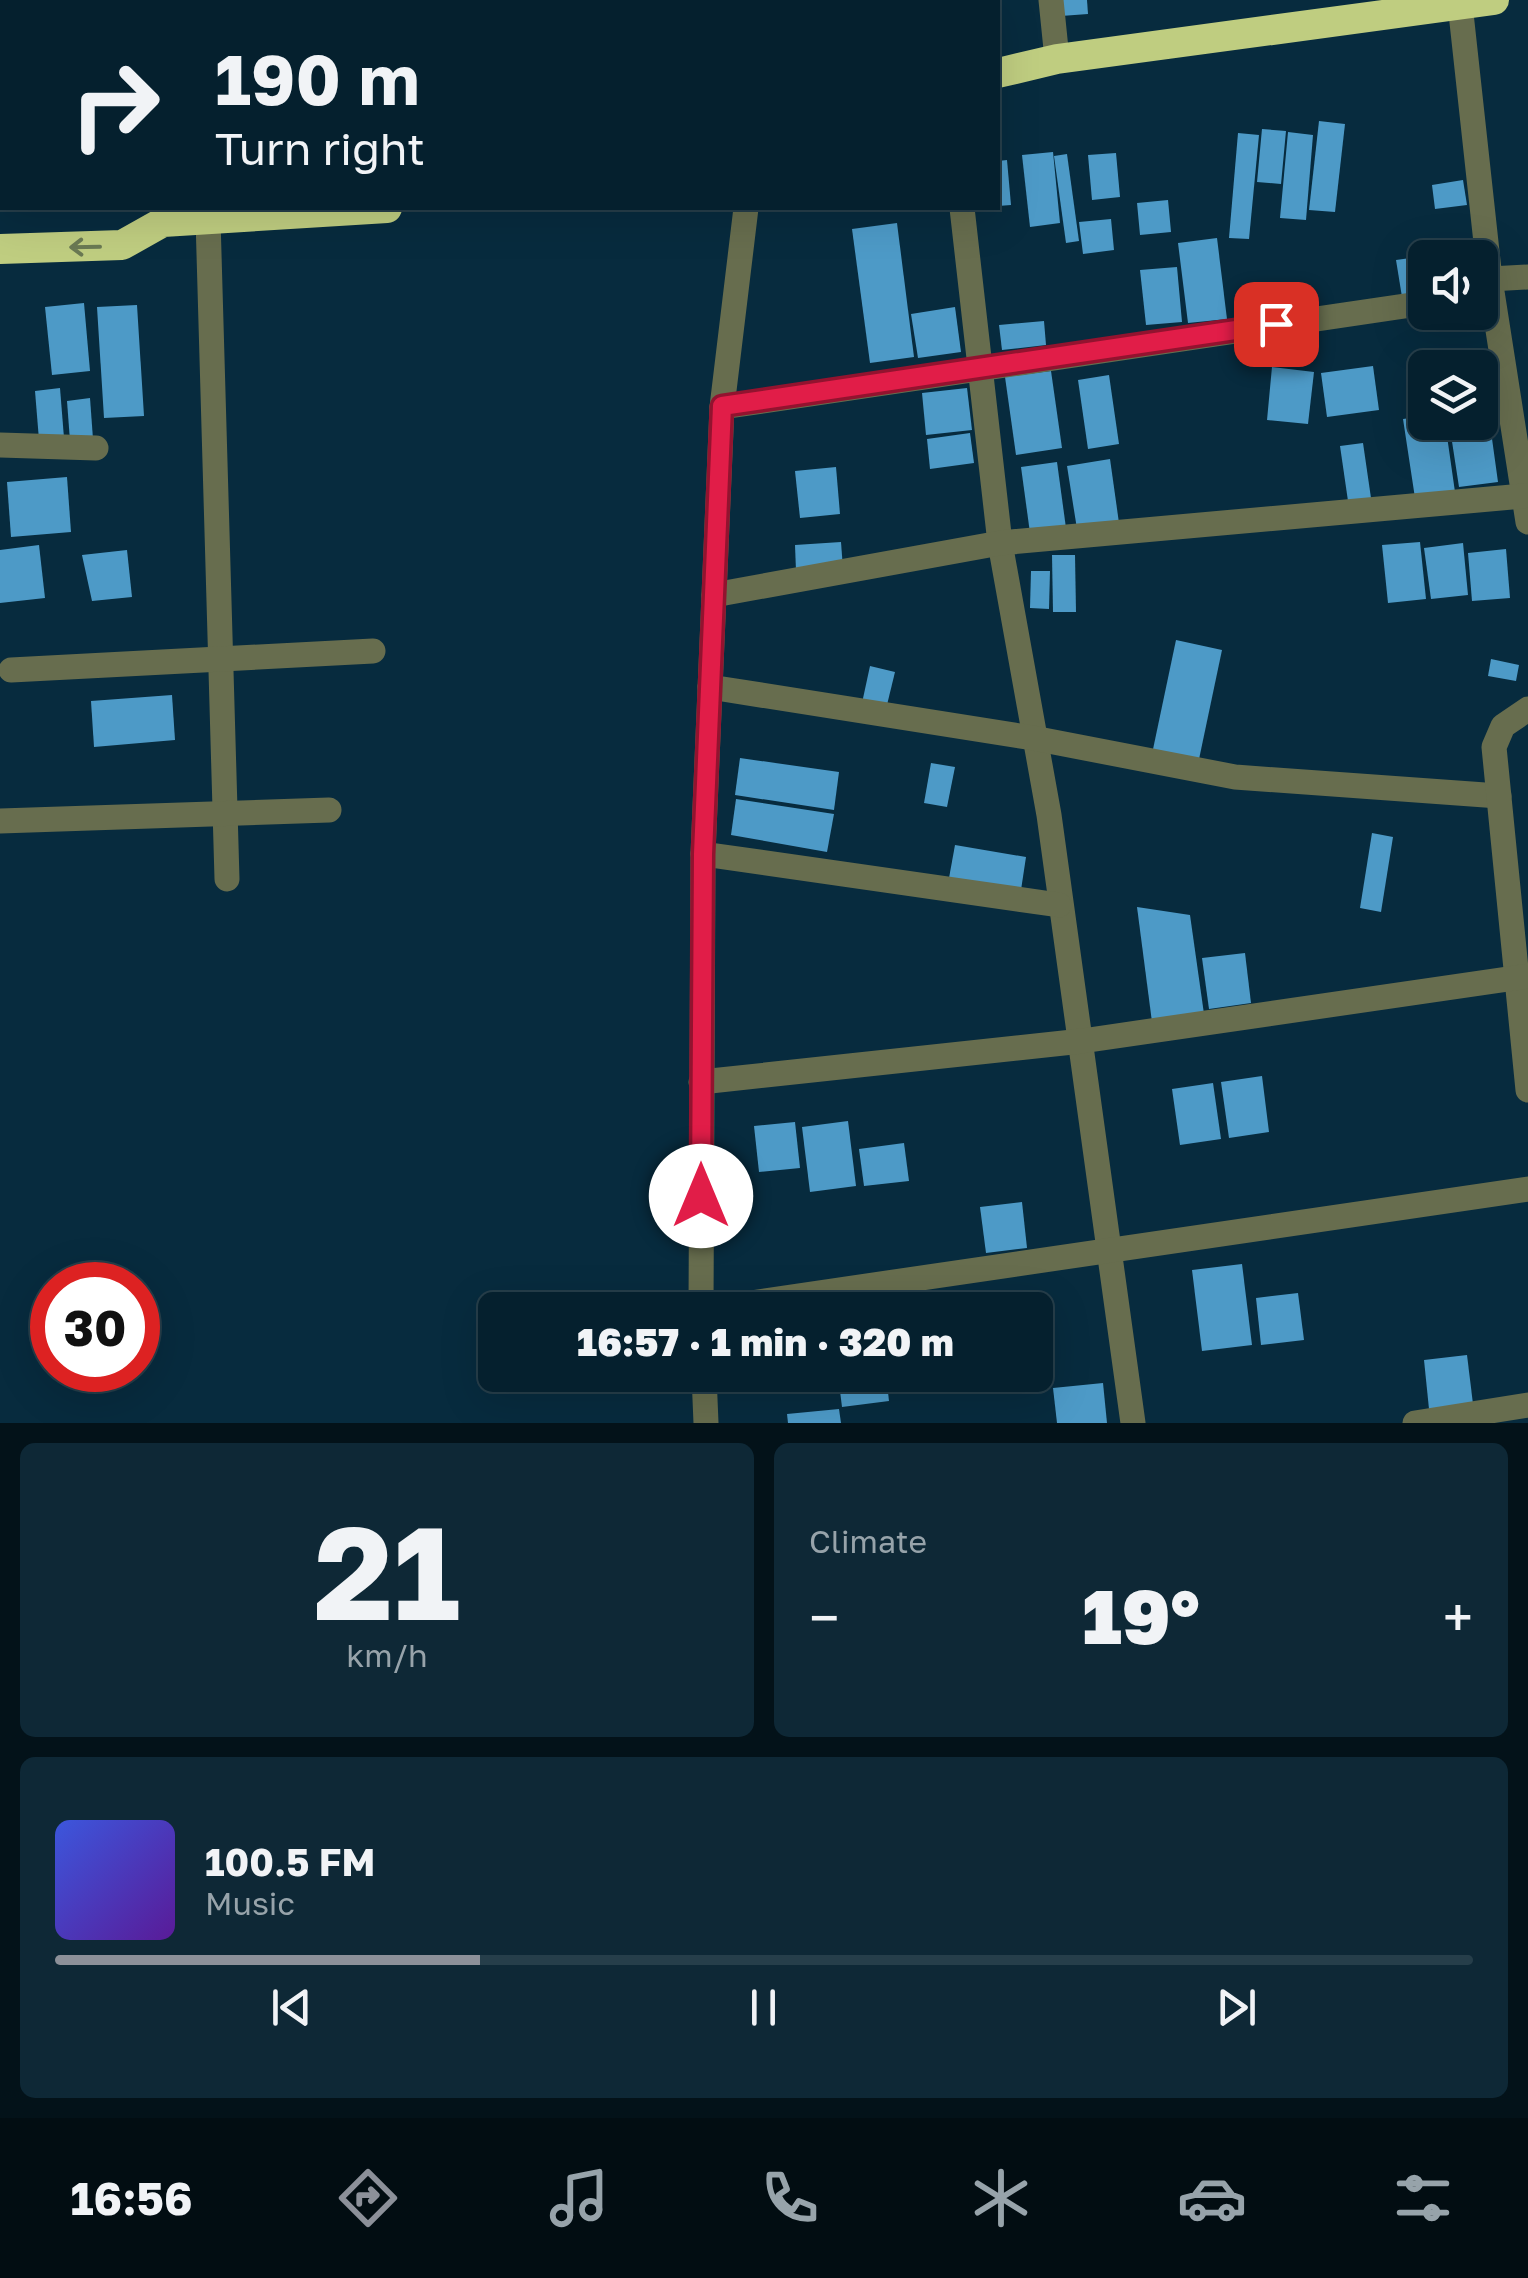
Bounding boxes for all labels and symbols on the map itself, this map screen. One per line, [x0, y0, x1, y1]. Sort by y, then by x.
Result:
one-way arrow [69, 238, 101, 257]
pin [1234, 282, 1319, 367]
position arrow [649, 1144, 753, 1248]
speed limit sign: 30 [30, 1262, 160, 1392]

